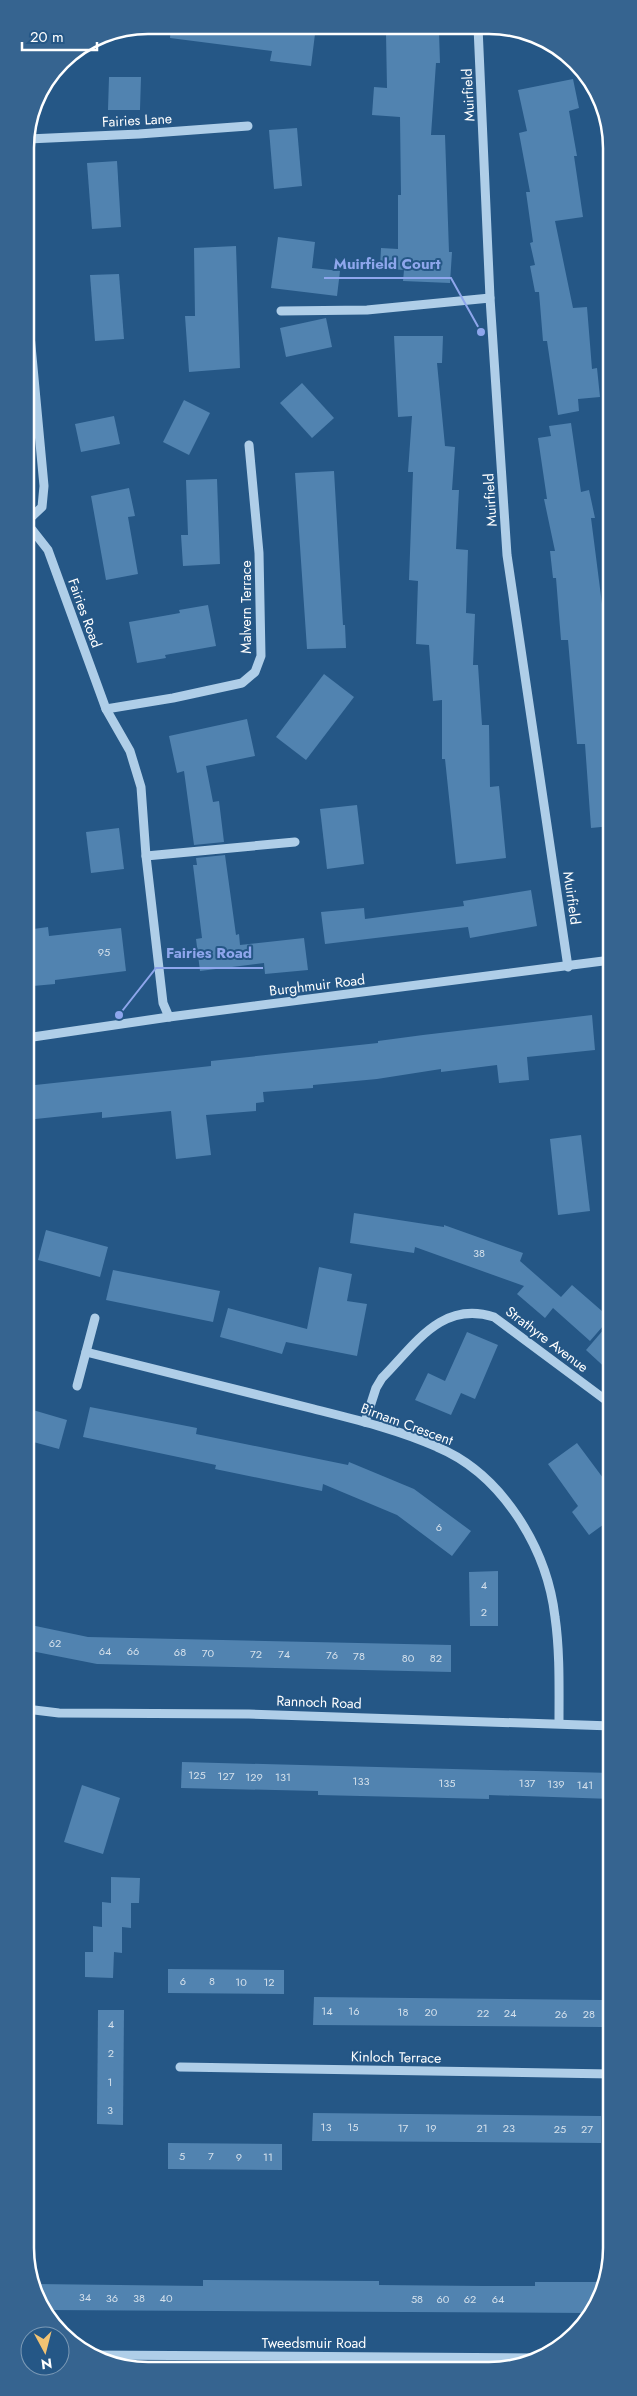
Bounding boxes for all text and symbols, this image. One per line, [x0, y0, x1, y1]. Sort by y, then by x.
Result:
scale bar [22, 20, 98, 52]
text: 20 m [30, 26, 64, 48]
street label: Muirfield [457, 68, 479, 122]
street label: Fairies Lane [102, 108, 172, 132]
callout: Muirfield Court [324, 248, 451, 278]
text: Muirfield Court [334, 253, 441, 275]
street label: Muirfield [478, 473, 502, 527]
street label: Malvern Terrace [236, 560, 256, 654]
street label: Fairies Road [63, 575, 107, 651]
street label: Muirfield [558, 870, 586, 926]
callout: Fairies Road [156, 938, 263, 968]
text: Fairies Road [166, 942, 252, 964]
house number: 95 [98, 944, 110, 960]
street label: Burghmuir Road [268, 969, 366, 1001]
house number: 38 [473, 1245, 485, 1261]
street label: Strathyre Avenue [501, 1301, 593, 1377]
street label: Birnam Crescent [358, 1398, 457, 1450]
house number: 6 [436, 1519, 442, 1535]
house number: 4 [481, 1577, 488, 1593]
house number: 2 [481, 1604, 487, 1620]
house number: 62 [49, 1635, 61, 1651]
house number: 64 [99, 1643, 112, 1659]
house number: 66 [127, 1643, 139, 1659]
house number: 68 [174, 1644, 186, 1660]
house number: 70 [202, 1645, 215, 1661]
house number: 72 [250, 1646, 262, 1662]
house number: 74 [278, 1646, 291, 1662]
house number: 76 [326, 1647, 338, 1663]
house number: 78 [353, 1648, 365, 1664]
house number: 80 [402, 1650, 415, 1666]
house number: 82 [430, 1650, 442, 1666]
street label: Rannoch Road [276, 1691, 362, 1713]
house number: 125 [188, 1767, 206, 1783]
house number: 127 [218, 1768, 235, 1784]
house number: 129 [245, 1769, 263, 1785]
house number: 131 [275, 1769, 291, 1785]
house number: 133 [353, 1773, 369, 1789]
house number: 135 [438, 1775, 456, 1791]
house number: 137 [519, 1775, 536, 1791]
house number: 139 [547, 1776, 565, 1792]
house number: 141 [577, 1777, 593, 1793]
house number: 6 [180, 1973, 186, 1989]
house number: 8 [209, 1973, 215, 1989]
house number: 10 [235, 1974, 247, 1990]
house number: 12 [263, 1974, 275, 1990]
house number: 14 [321, 2003, 333, 2019]
house number: 16 [348, 2003, 360, 2019]
house number: 18 [398, 2004, 408, 2020]
house number: 20 [425, 2004, 438, 2020]
house number: 22 [477, 2005, 489, 2021]
house number: 24 [504, 2005, 517, 2021]
house number: 26 [555, 2006, 567, 2022]
house number: 28 [583, 2006, 595, 2022]
house number: 4 [108, 2016, 115, 2032]
house number: 2 [108, 2045, 114, 2061]
street label: Kinloch Terrace [351, 2046, 441, 2068]
house number: 1 [108, 2074, 112, 2090]
house number: 3 [107, 2102, 113, 2118]
house number: 13 [321, 2119, 331, 2135]
house number: 15 [347, 2119, 359, 2135]
house number: 17 [398, 2120, 409, 2136]
house number: 19 [425, 2120, 437, 2136]
house number: 21 [476, 2120, 488, 2136]
house number: 23 [503, 2120, 515, 2136]
house number: 25 [554, 2121, 566, 2137]
house number: 27 [581, 2121, 593, 2137]
house number: 5 [179, 2148, 185, 2164]
house number: 7 [208, 2148, 214, 2164]
house number: 9 [236, 2149, 242, 2165]
house number: 11 [263, 2149, 273, 2165]
house number: 34 [79, 2289, 92, 2305]
house number: 36 [106, 2290, 118, 2306]
house number: 38 [133, 2290, 145, 2306]
house number: 40 [159, 2290, 173, 2306]
house number: 58 [411, 2291, 423, 2307]
house number: 60 [437, 2291, 450, 2307]
house number: 62 [464, 2291, 476, 2307]
house number: 64 [492, 2291, 505, 2307]
north arrow [20, 2326, 70, 2376]
street label: Tweedsmuir Road [262, 2333, 366, 2353]
text: N [40, 2353, 53, 2375]

